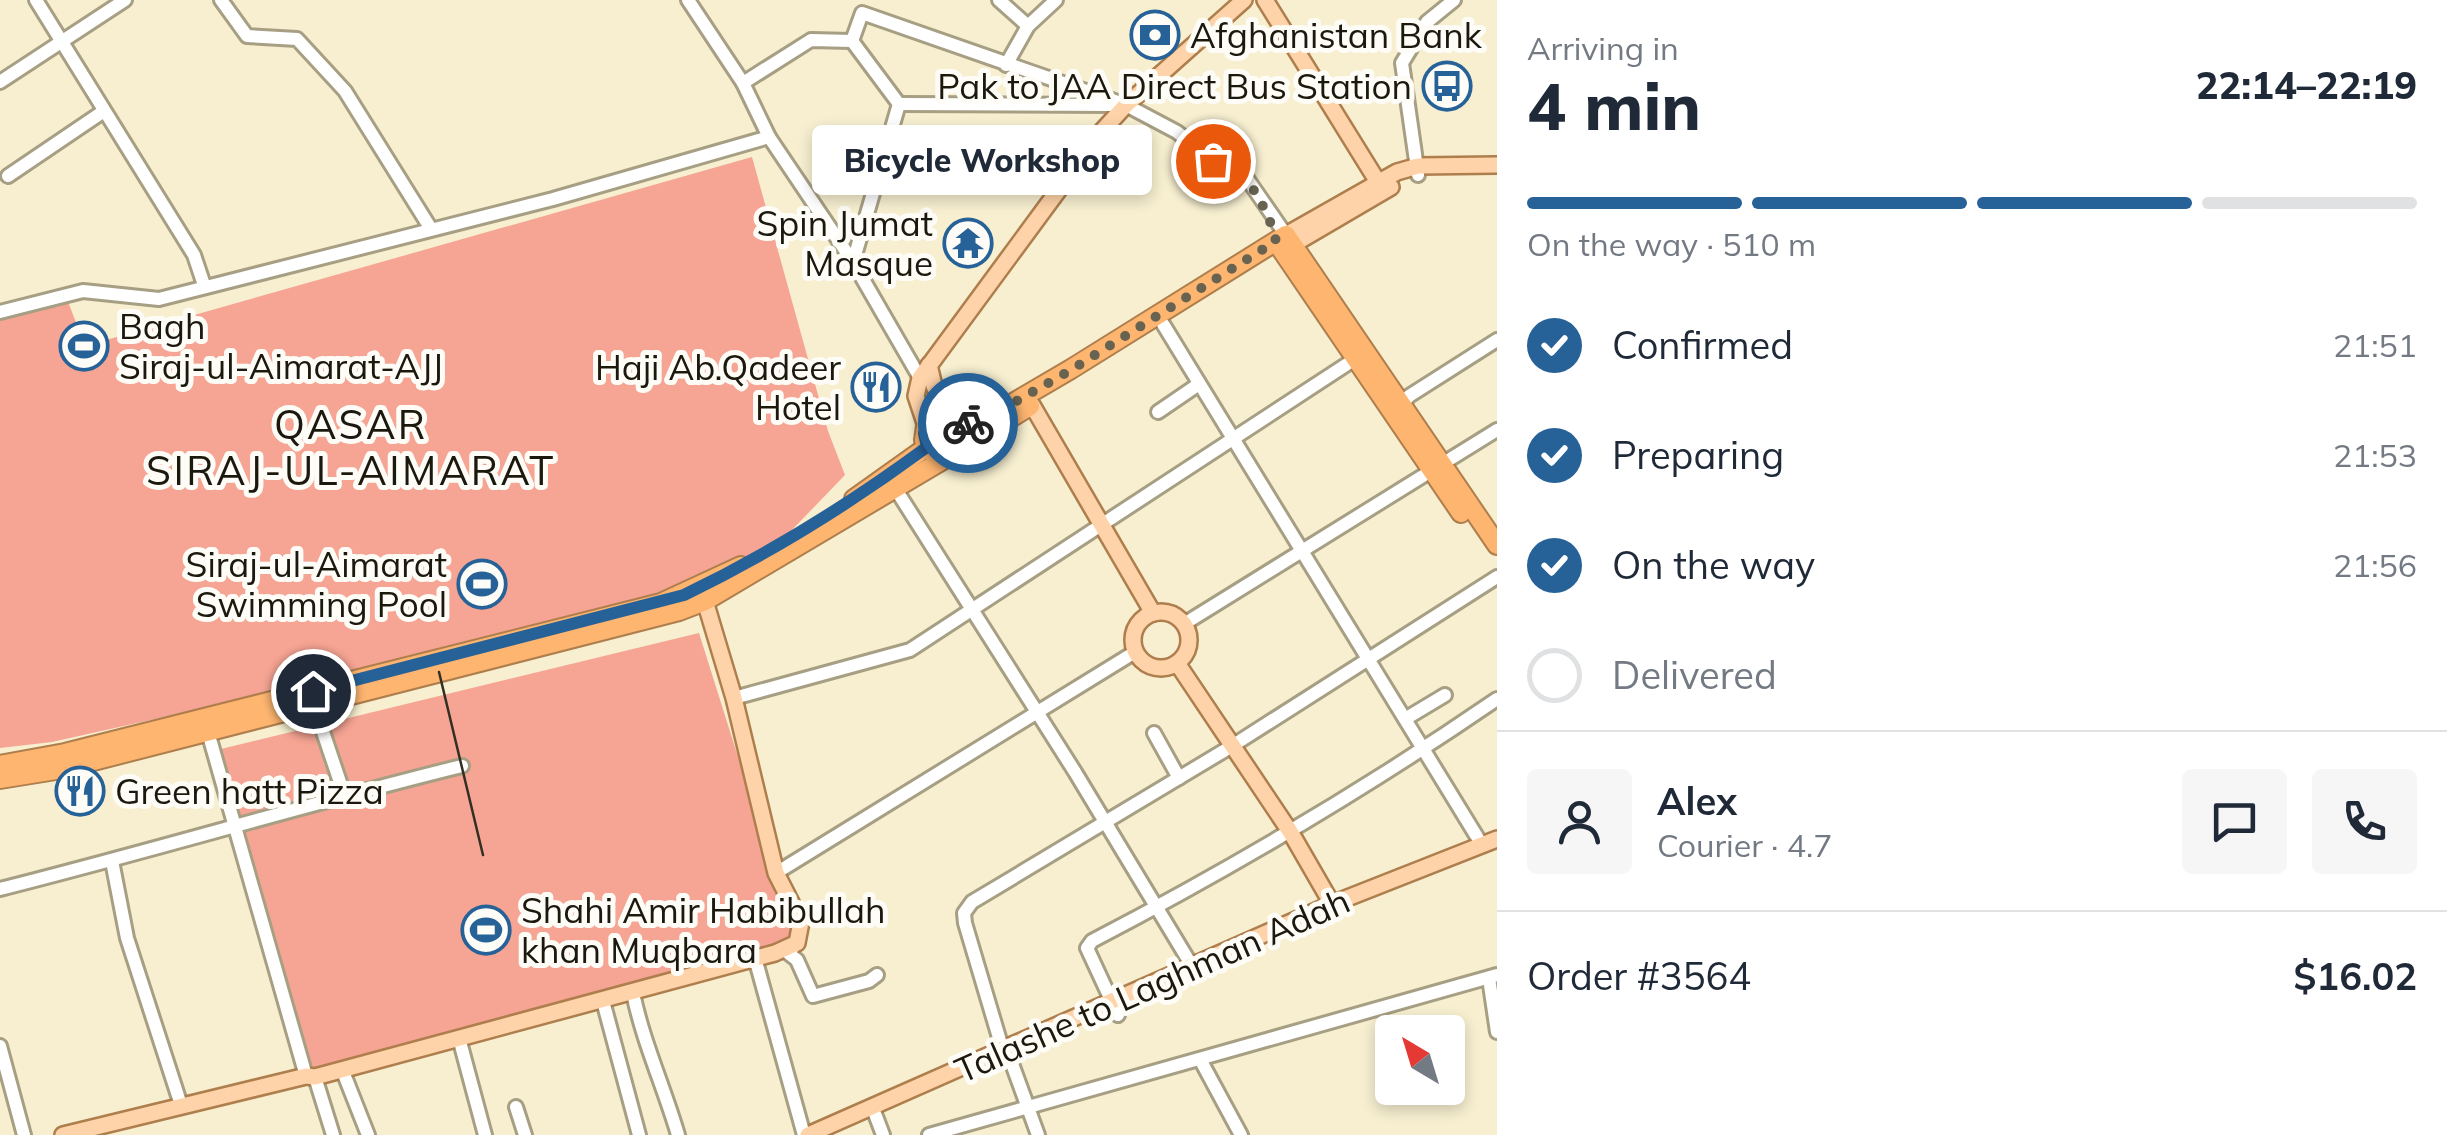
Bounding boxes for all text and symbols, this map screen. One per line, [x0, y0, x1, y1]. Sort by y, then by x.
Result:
bank icon: Afghanistan Bank [1129, 9, 1181, 61]
place label: Afghanistan Bank [1190, 13, 1483, 57]
text: Arriving in [1527, 28, 1679, 68]
bus stop icon: Pak to JAA Direct Bus Station [1421, 60, 1473, 112]
text: 22:14–22:19 [2196, 61, 2417, 109]
place label: Pak to JAA Direct Bus Station [937, 64, 1412, 108]
text: 4 min [1527, 65, 1701, 146]
pin [1171, 119, 1256, 204]
callout: Bicycle Workshop [813, 126, 1153, 196]
icon: bag [1186, 134, 1241, 189]
text: Bicycle Workshop [844, 140, 1120, 180]
place label: Spin Jumat Masque [757, 201, 933, 285]
temple icon: Spin Jumat Masque [942, 217, 994, 269]
text: On the way · 510 m [1527, 224, 1816, 264]
place label: Bagh Siraj-ul-Aimarat-AJJ [119, 304, 443, 388]
icon: check [1527, 318, 1582, 373]
sports icon: Bagh Siraj-ul-Aimarat-AJJ [58, 320, 110, 372]
text: Confirmed [1612, 321, 1793, 369]
text: 21:51 [2333, 325, 2417, 365]
place label: Haji Ab.Qadeer Hotel [595, 345, 841, 429]
restaurant icon: Haji Ab.Qadeer Hotel [850, 361, 902, 413]
courier [918, 373, 1018, 473]
icon: bike [941, 396, 996, 451]
district label: QASAR SIRAJ-UL-AIMARAT [146, 399, 556, 495]
icon: check [1527, 428, 1582, 483]
text: Preparing [1612, 431, 1784, 479]
text: 21:53 [2333, 435, 2417, 475]
icon: check [1527, 538, 1582, 593]
text: On the way [1612, 541, 1815, 589]
place label: Siraj-ul-Aimarat Swimming Pool [186, 542, 447, 626]
text: 21:56 [2333, 545, 2417, 585]
sports icon: Siraj-ul-Aimarat Swimming Pool [456, 558, 508, 610]
pin [271, 649, 356, 734]
text: Delivered [1612, 651, 1777, 699]
icon: home [286, 664, 341, 719]
restaurant icon: Green hatt Pizza [54, 765, 106, 817]
place label: Green hatt Pizza [115, 769, 384, 813]
button: person [1527, 769, 1632, 874]
button: chat [2182, 769, 2287, 874]
button: phone [2312, 769, 2417, 874]
text: Alex [1657, 777, 1737, 825]
text: Courier · 4.7 [1657, 825, 1833, 865]
street label: Talashe to Laghman Adah [948, 878, 1356, 1092]
place label: Shahi Amir Habibullah khan Muqbara [521, 888, 885, 972]
sports icon: Shahi Amir Habibullah khan Muqbara [460, 904, 512, 956]
text: Order #3564 [1527, 952, 1751, 1000]
text: $16.02 [2294, 952, 2417, 1000]
north arrow [1375, 1015, 1465, 1105]
map controls [1375, 1015, 1465, 1105]

